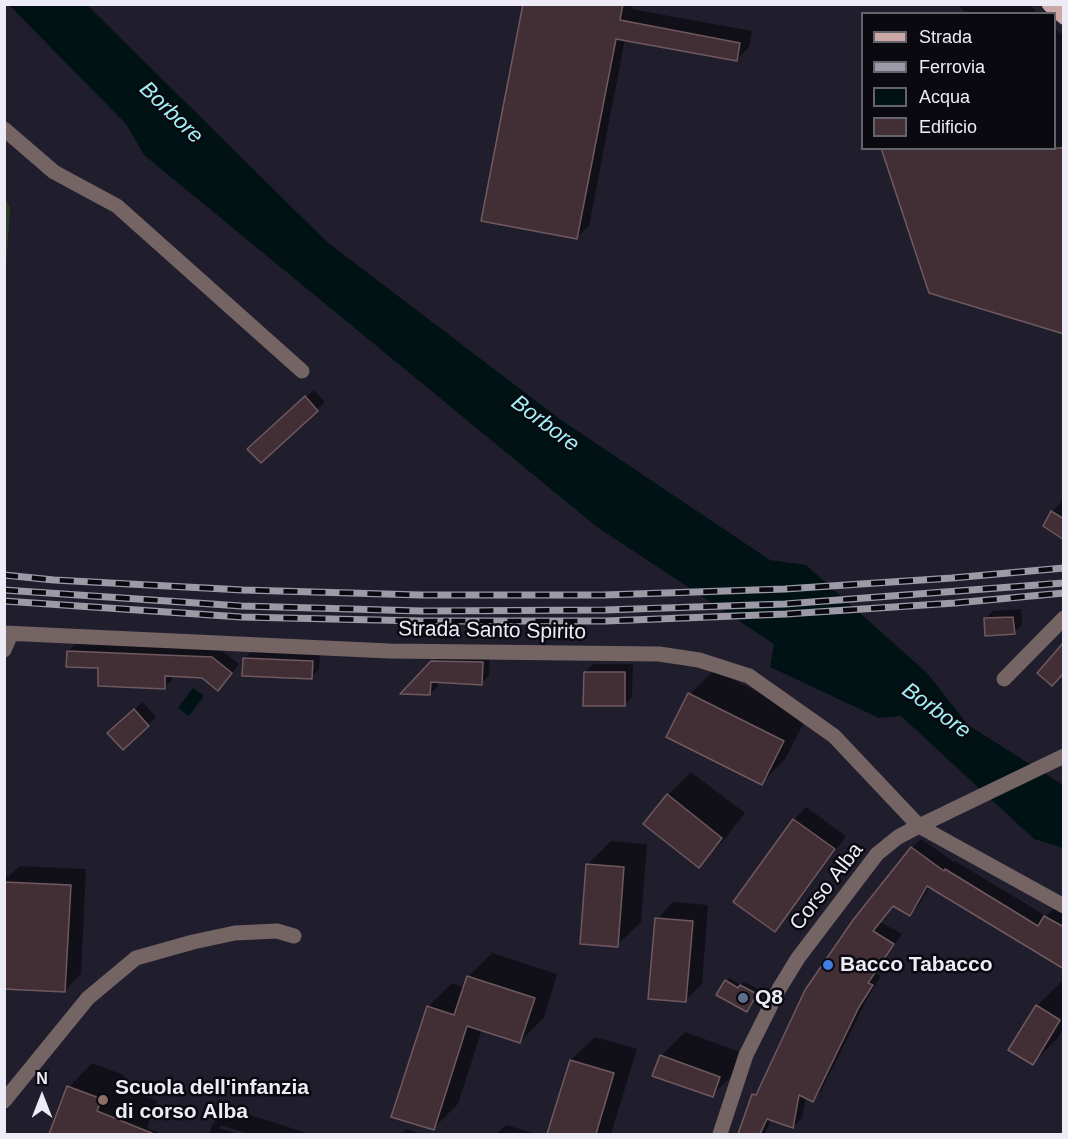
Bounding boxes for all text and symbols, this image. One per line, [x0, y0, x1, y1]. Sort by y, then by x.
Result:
legend [861, 12, 1056, 150]
text: Strada [919, 27, 972, 47]
text: Ferrovia [919, 57, 985, 77]
water label: Borbore [134, 76, 208, 150]
text: Acqua [919, 87, 970, 107]
text: Edificio [919, 117, 977, 137]
water label: Borbore [506, 390, 584, 458]
street label: Strada Santo Spirito [398, 617, 586, 645]
water label: Borbore [897, 677, 975, 745]
street label: Corso Alba [785, 838, 869, 936]
place label: Bacco Tabacco [840, 952, 993, 978]
marker: Bacco Tabacco [821, 958, 835, 972]
place label: Q8 [755, 985, 783, 1011]
marker: Q8 [736, 991, 750, 1005]
north arrow [12, 1067, 72, 1127]
text: N [36, 1070, 48, 1087]
place label: Scuola dell'infanzia di corso Alba [115, 1075, 309, 1125]
marker: Scuola dell'infanzia di corso Alba [96, 1093, 110, 1107]

